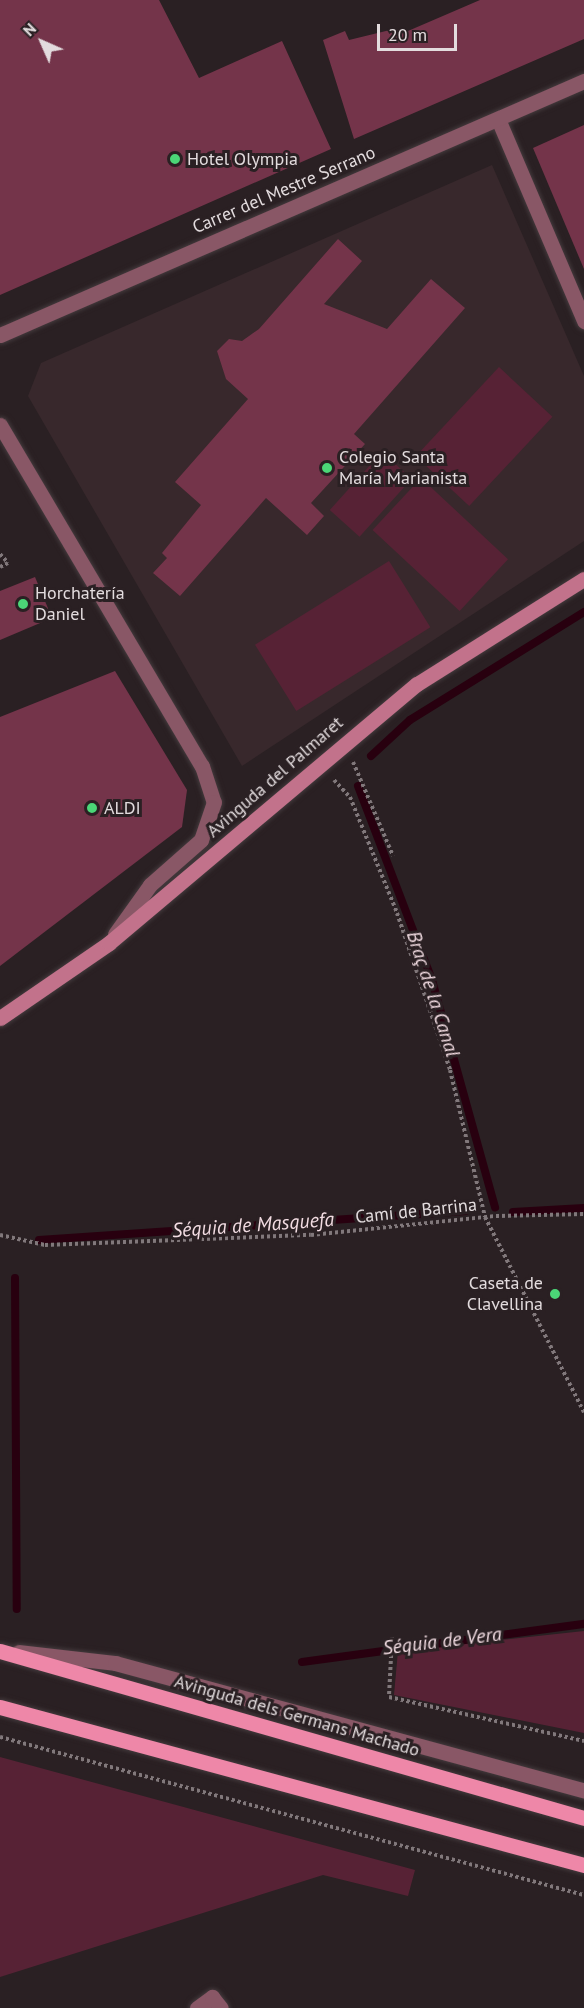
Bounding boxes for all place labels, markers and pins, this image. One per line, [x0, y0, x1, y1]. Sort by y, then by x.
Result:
place label: Hotel Olympia [187, 148, 298, 170]
marker: Hotel Olympia [168, 152, 182, 166]
place label: Colegio Santa María Marianista [339, 447, 467, 490]
marker: Colegio Santa María Marianista [320, 461, 334, 475]
place label: Horchatería Daniel [35, 583, 125, 626]
marker: Horchatería Daniel [16, 597, 30, 611]
place label: ALDI [104, 797, 141, 819]
marker: ALDI [85, 801, 99, 815]
place label: Caseta de Clavellina [467, 1273, 543, 1316]
marker: Caseta de Clavellina [548, 1287, 562, 1301]

